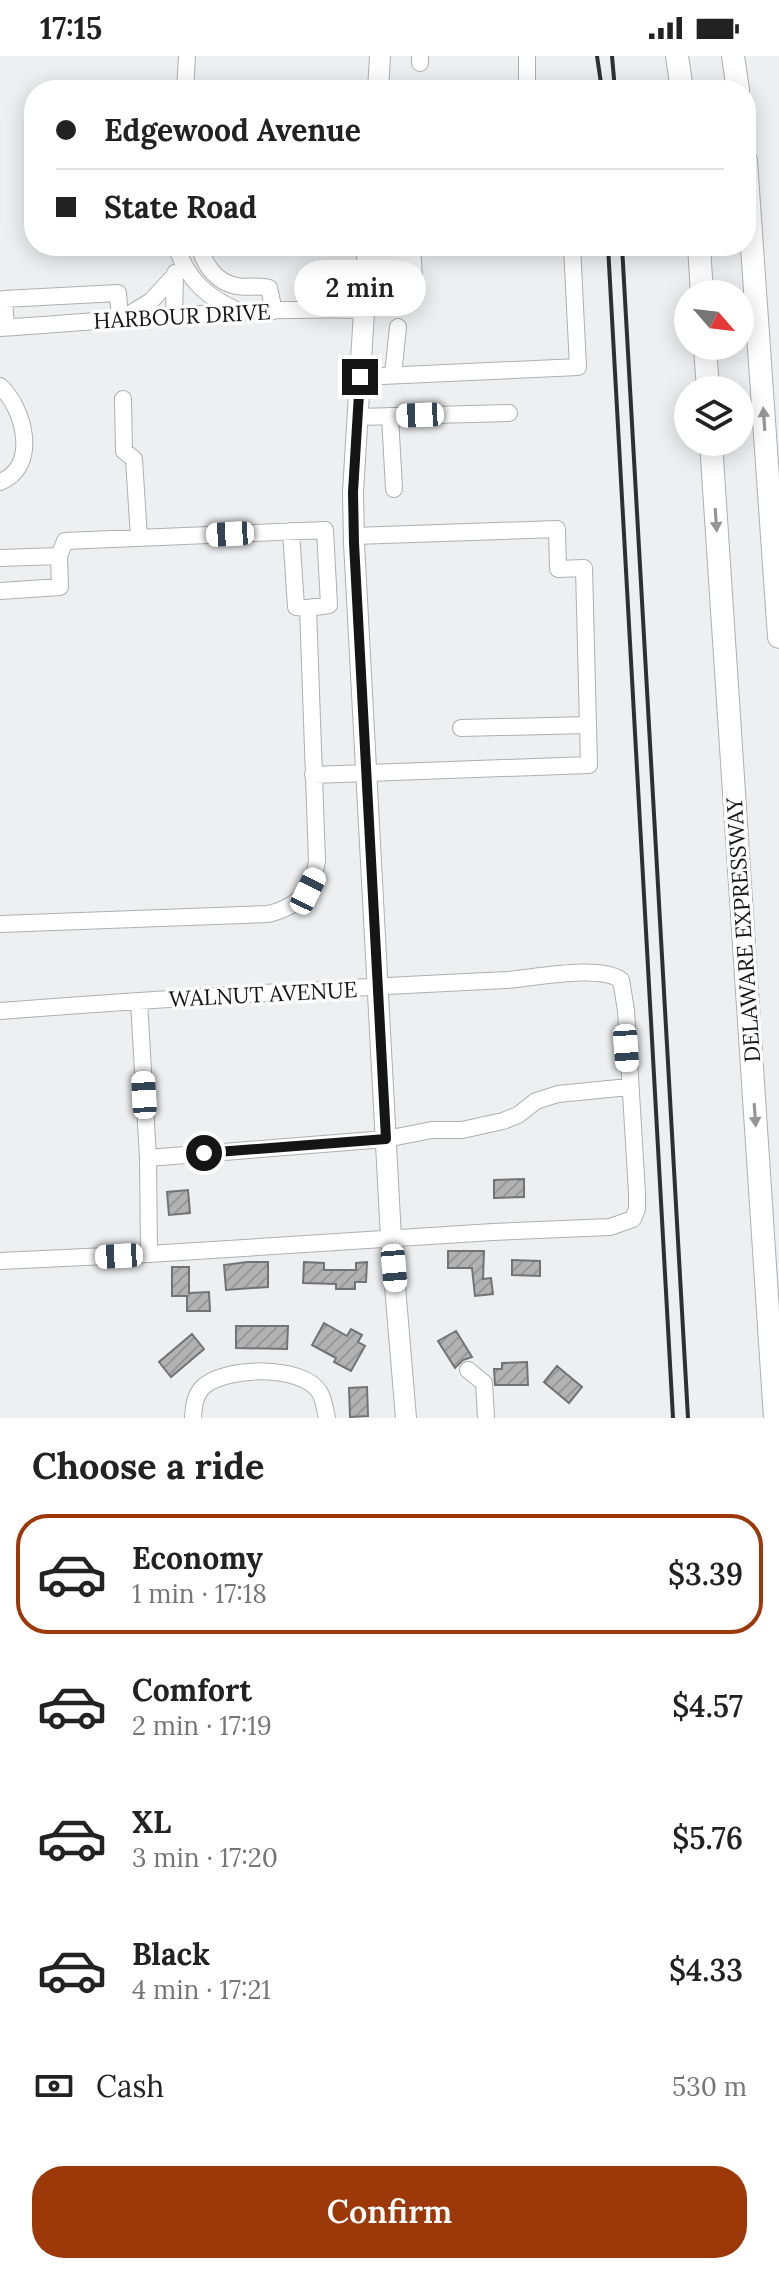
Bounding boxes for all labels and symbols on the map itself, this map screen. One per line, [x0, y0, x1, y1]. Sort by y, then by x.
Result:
callout: 2 min [294, 261, 426, 317]
north arrow [674, 280, 754, 360]
street label: HARBOUR DRIVE [93, 297, 271, 335]
route end [342, 359, 378, 395]
car [396, 402, 444, 428]
one-way arrow [757, 407, 770, 432]
one-way arrow [710, 508, 723, 533]
car [205, 521, 255, 547]
street label: DELAWARE EXPRESSWAY [720, 796, 766, 1063]
car [287, 864, 329, 918]
street label: WALNUT AVENUE [168, 975, 358, 1013]
car [612, 1023, 640, 1073]
car [131, 1070, 157, 1120]
one-way arrow [749, 1103, 762, 1128]
route start [186, 1135, 222, 1171]
car [94, 1243, 144, 1269]
car [380, 1243, 408, 1293]

